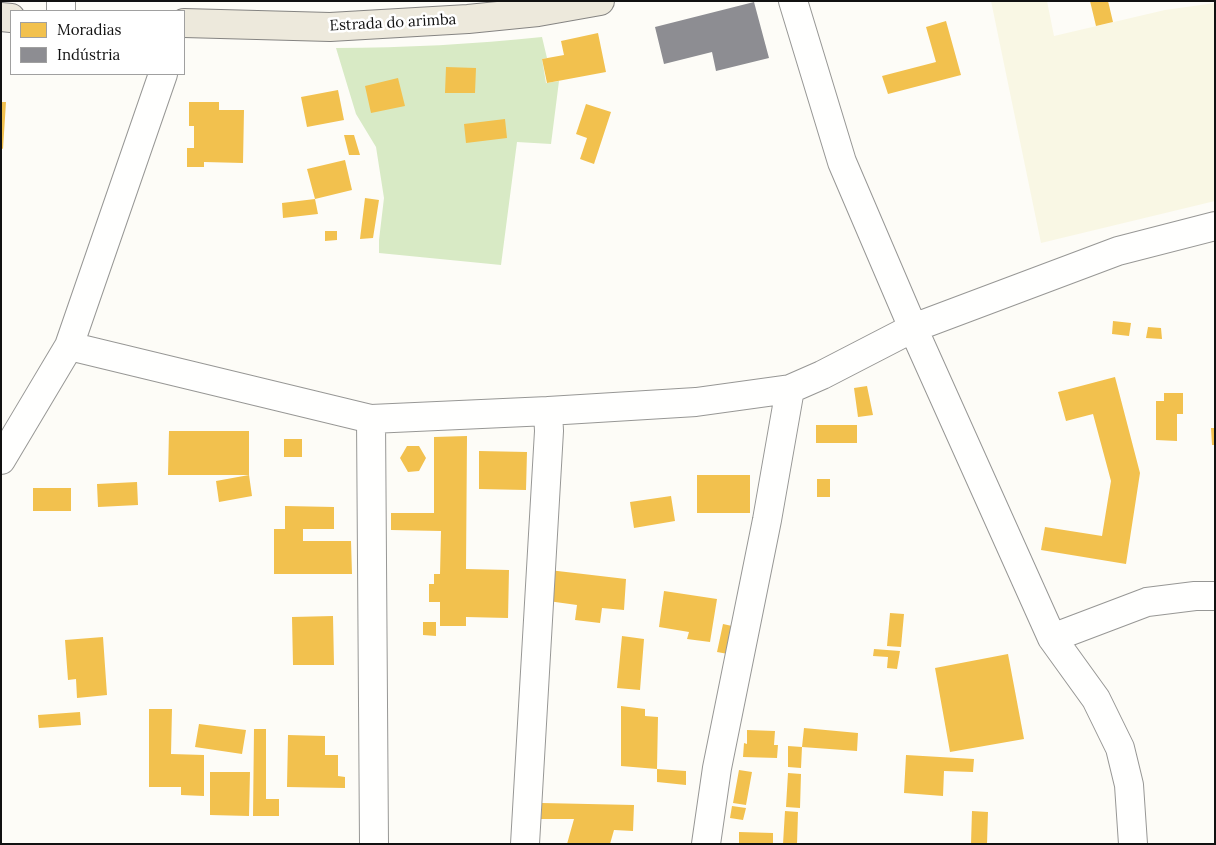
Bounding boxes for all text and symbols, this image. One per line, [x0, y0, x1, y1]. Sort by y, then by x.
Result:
legend [10, 10, 185, 75]
street label: Estrada do arimba [329, 11, 457, 35]
text: Moradias [57, 20, 121, 39]
text: Indústria [57, 45, 120, 64]

